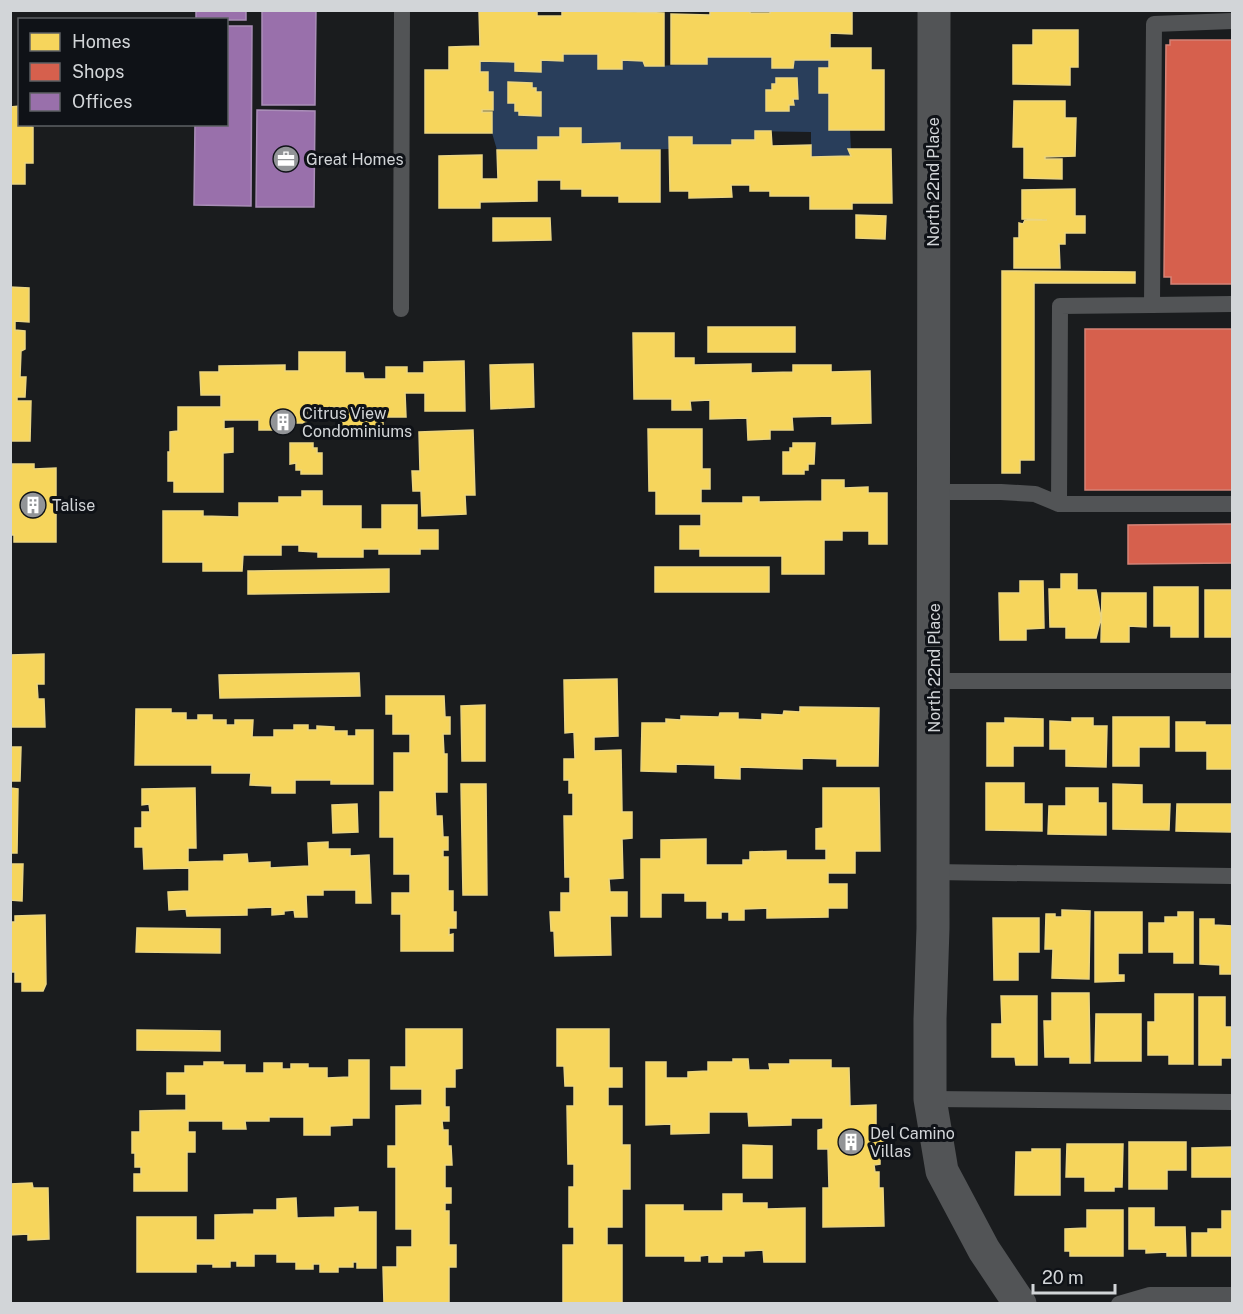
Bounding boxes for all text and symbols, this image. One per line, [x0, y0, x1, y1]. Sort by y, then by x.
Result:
legend [18, 18, 228, 126]
text: Homes [72, 31, 131, 52]
text: Shops [72, 61, 124, 82]
text: Offices [72, 91, 132, 112]
street label: North 22nd Place [924, 117, 943, 247]
office icon: Great Homes [271, 144, 301, 174]
place label: Great Homes [306, 150, 404, 169]
place label: Citrus View Condominiums [302, 404, 412, 441]
building icon: Citrus View Condominiums [268, 407, 298, 437]
building icon: Talise [18, 490, 48, 520]
place label: Talise [52, 496, 95, 515]
street label: North 22nd Place [925, 603, 944, 733]
place label: Del Camino Villas [870, 1124, 955, 1161]
building icon: Del Camino Villas [836, 1127, 866, 1157]
scale bar [1033, 1257, 1116, 1295]
text: 20 m [1042, 1267, 1084, 1288]

